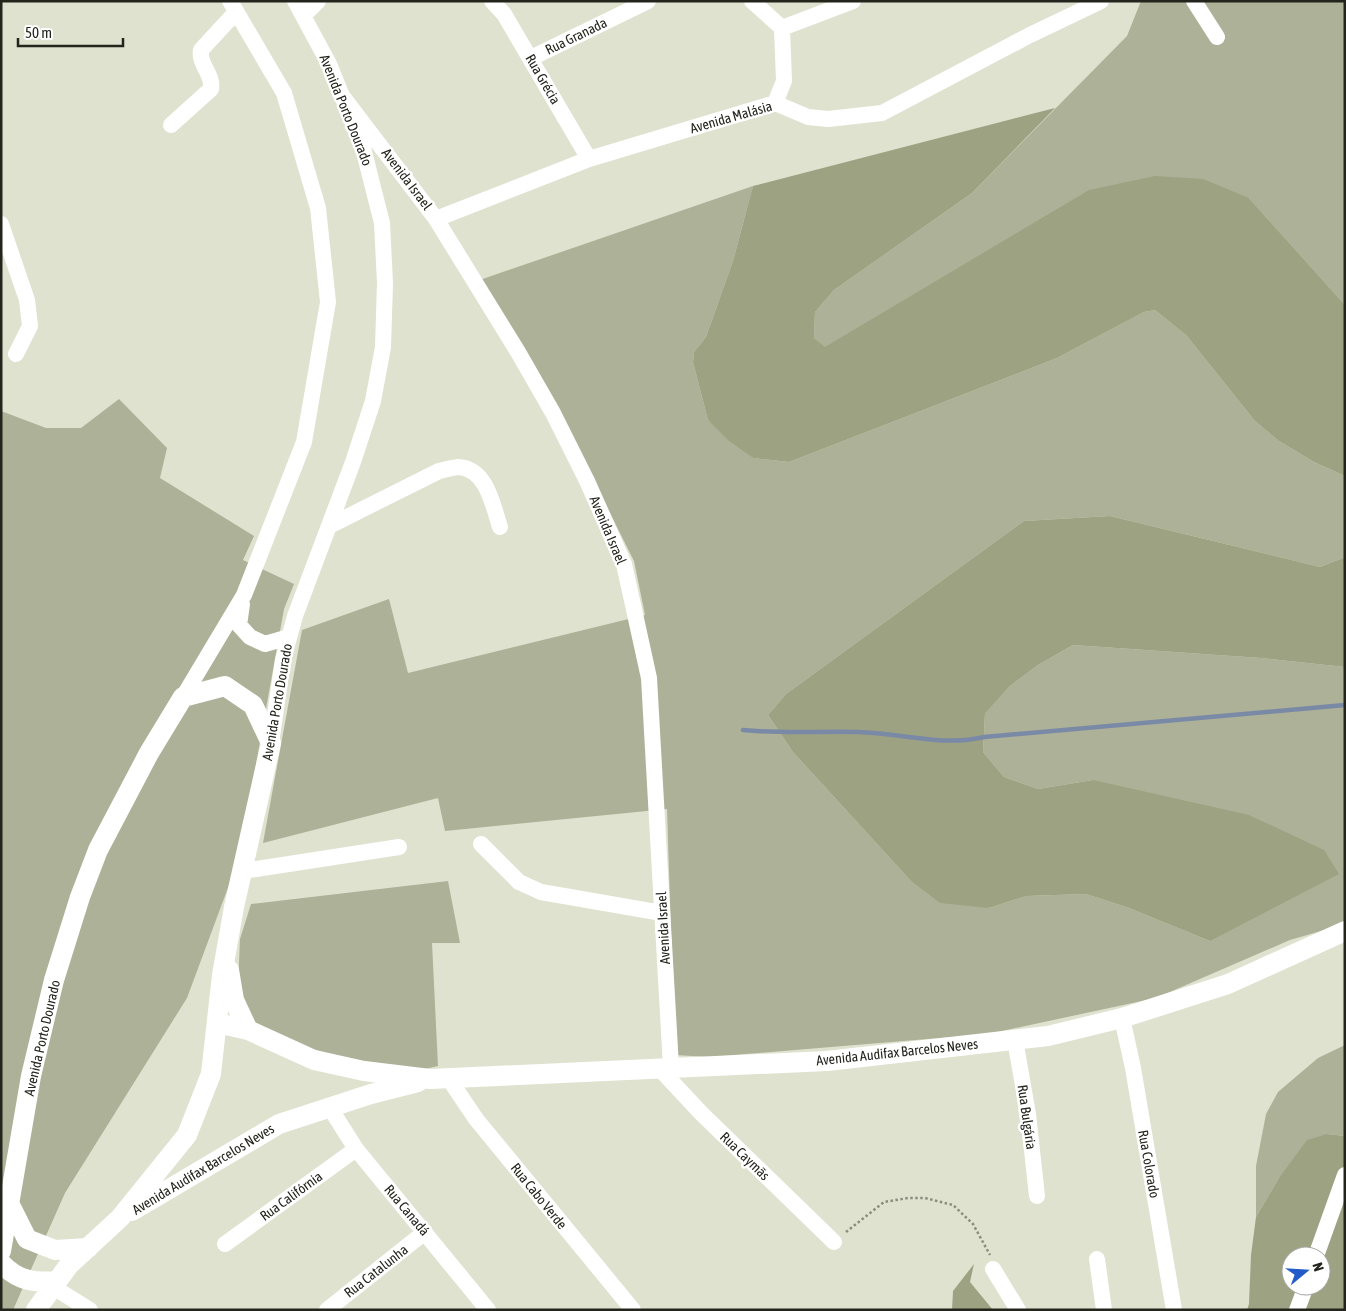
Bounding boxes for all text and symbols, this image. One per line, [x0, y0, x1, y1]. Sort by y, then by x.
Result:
street label: Rua Granada [543, 14, 609, 58]
scale bar [18, 15, 122, 47]
text: 50 m [25, 24, 52, 41]
street label: Rua Grécia [522, 51, 564, 107]
street label: Avenida Porto Dourado [316, 52, 376, 168]
street label: Avenida Malásia [688, 98, 774, 136]
street label: Avenida Israel [379, 145, 435, 213]
street label: Avenida Israel [586, 493, 630, 567]
street label: Avenida Porto Dourado [259, 642, 295, 762]
street label: Avenida Israel [653, 891, 673, 965]
street label: Avenida Porto Dourado [21, 979, 63, 1097]
street label: Avenida Audifax Barcelos Neves [815, 1036, 979, 1068]
street label: Rua Bulgária [1015, 1084, 1039, 1150]
street label: Avenida Audifax Barcelos Neves [129, 1120, 277, 1218]
street label: Rua Caymãs [717, 1129, 773, 1183]
street label: Rua Colorado [1135, 1129, 1163, 1199]
street label: Rua Cabo Verde [508, 1160, 570, 1232]
street label: Rua Califórnia [257, 1168, 325, 1224]
street label: Rua Canadá [381, 1181, 433, 1239]
street label: Rua Catalunha [341, 1241, 411, 1301]
north arrow [1281, 1246, 1331, 1296]
text: N [1309, 1261, 1327, 1273]

